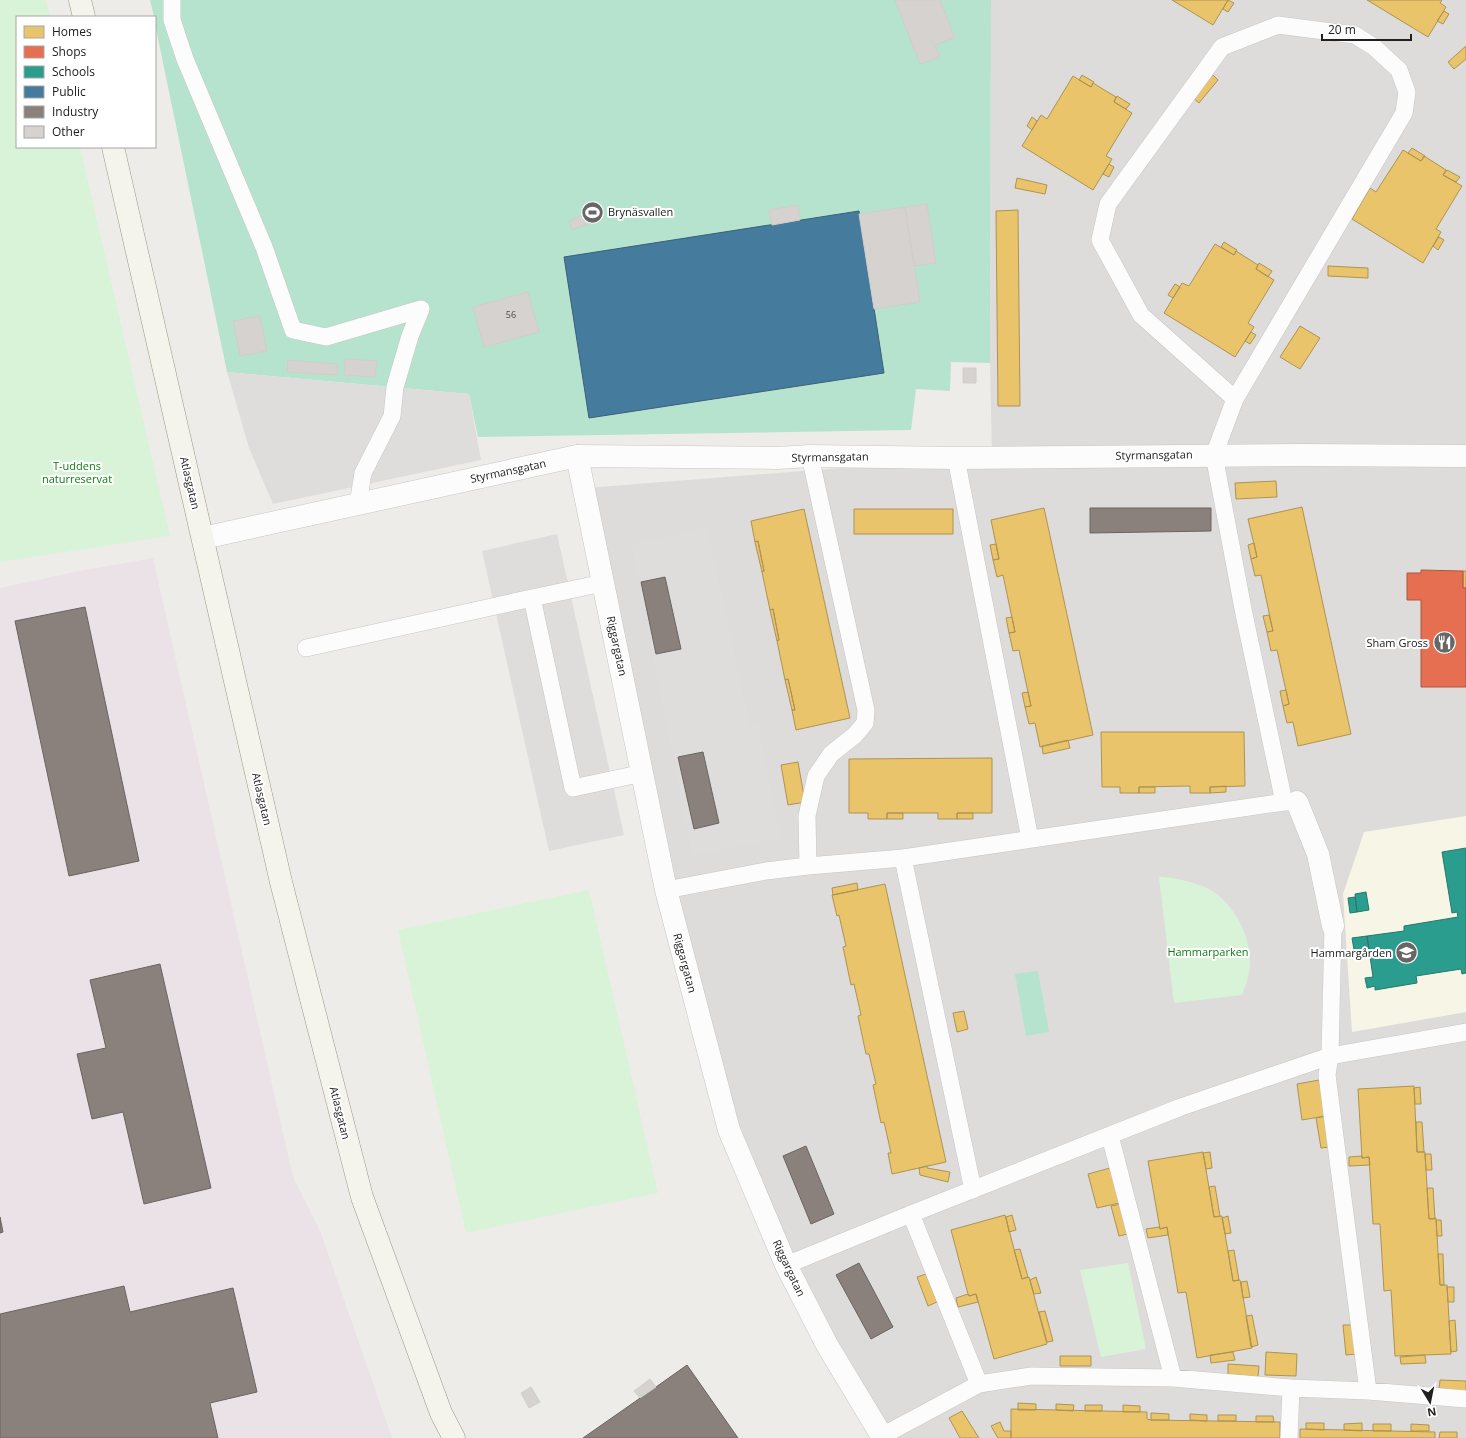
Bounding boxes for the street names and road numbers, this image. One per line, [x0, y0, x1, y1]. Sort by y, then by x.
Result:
street label: Styrmansgatan [1115, 446, 1193, 463]
street label: Styrmansgatan [791, 448, 869, 465]
street label: Atlasgatan [177, 455, 204, 511]
street label: Styrmansgatan [469, 455, 547, 486]
street label: Riggargatan [604, 615, 631, 677]
street label: Atlasgatan [249, 771, 276, 827]
street label: Riggargatan [670, 931, 701, 994]
street label: Atlasgatan [327, 1085, 354, 1141]
street label: Riggargatan [770, 1237, 809, 1299]

